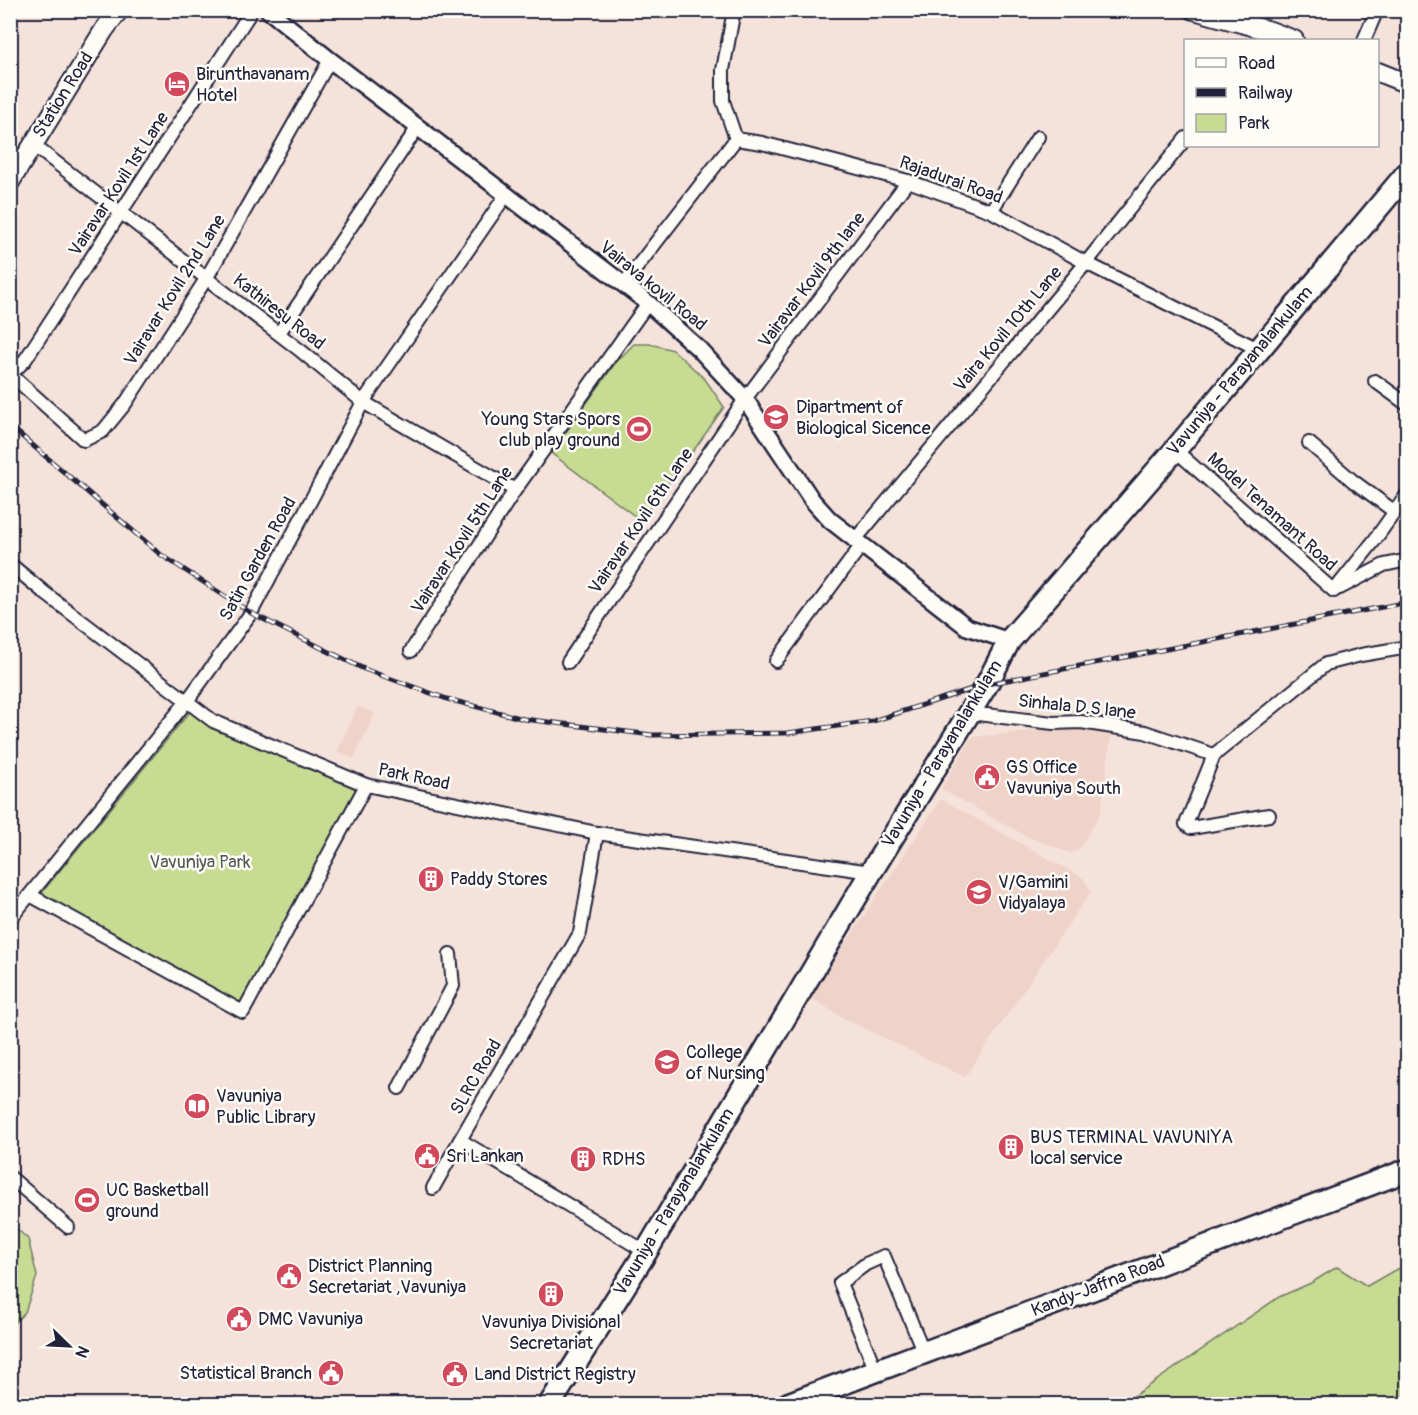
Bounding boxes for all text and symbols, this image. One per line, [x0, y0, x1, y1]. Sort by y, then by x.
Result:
legend [1184, 39, 1379, 147]
street label: Station Road [28, 48, 98, 142]
text: Road [1238, 52, 1275, 75]
place label: Birunthavanam Hotel [196, 63, 309, 107]
hotel icon: Birunthavanam Hotel [162, 69, 192, 99]
text: Railway [1238, 82, 1293, 105]
street label: Vairavar Kovil 1st Lane [64, 107, 174, 260]
text: Park [1238, 112, 1270, 135]
street label: Rajadurai Road [896, 151, 1006, 209]
street label: Vairavar Kovil 9th lane [753, 207, 871, 352]
street label: Vairavar Kovil 2nd Lane [119, 210, 231, 370]
street label: Vairava kovil Road [595, 236, 711, 336]
street label: Vaira Kovil 10th Lane [949, 261, 1067, 397]
street label: Kathiresu Road [228, 269, 330, 355]
street label: Vavuniya - Parayanalankulam [1162, 281, 1318, 461]
place label: Dipartment of Biological Sicence [796, 396, 931, 440]
school or university icon: Dipartment of Biological Sicence [761, 402, 791, 432]
place label: Young Stars Spors club play ground [481, 408, 620, 452]
sports icon: Young Stars Spors club play ground [624, 414, 654, 444]
street label: Vairavar Kovil 6th Lane [584, 444, 698, 598]
street label: Model Tenamant Road [1202, 448, 1342, 576]
street label: Vairavar Kovil 5th Lane [406, 462, 518, 618]
street label: Satin Garden Road [215, 493, 301, 625]
street label: Vavuniya - Parayanalankulam [877, 656, 1007, 852]
street label: Sinhala D.S lane [1017, 689, 1137, 725]
place label: GS Office Vavuniya South [1006, 756, 1121, 800]
street label: Park Road [376, 758, 452, 796]
public building icon: GS Office Vavuniya South [972, 762, 1002, 792]
park label: Vavuniya Park [149, 851, 251, 874]
building icon: Paddy Stores [416, 864, 446, 894]
place label: Paddy Stores [450, 868, 547, 891]
place label: V/Gamini Vidyalaya [998, 871, 1068, 915]
school or university icon: V/Gamini Vidyalaya [964, 877, 994, 907]
street label: SLRC Road [445, 1035, 507, 1119]
place label: College of Nursing [686, 1041, 765, 1085]
school or university icon: College of Nursing [652, 1047, 682, 1077]
place label: Vavuniya Public Library [216, 1085, 316, 1129]
library icon: Vavuniya Public Library [182, 1091, 212, 1121]
street label: Vavuniya - Parayanalankulam [609, 1104, 739, 1300]
place label: BUS TERMINAL VAVUNIYA local service [1030, 1126, 1233, 1170]
building icon: BUS TERMINAL VAVUNIYA local service [996, 1132, 1026, 1162]
public building icon: Sri Lankan [412, 1141, 442, 1171]
building icon: RDHS [568, 1144, 598, 1174]
place label: Sri Lankan [446, 1145, 524, 1168]
place label: RDHS [602, 1148, 646, 1171]
place label: UC Basketball ground [106, 1179, 209, 1223]
sports icon: UC Basketball ground [72, 1185, 102, 1215]
street label: Kandy-Jaffna Road [1028, 1250, 1168, 1322]
place label: District Planning Secretariat ,Vavuniya [308, 1255, 466, 1299]
public building icon: District Planning Secretariat ,Vavuniya [274, 1261, 304, 1291]
building icon: Vavuniya Divisional Secretariat [536, 1279, 566, 1309]
public building icon: DMC Vavuniya [224, 1304, 254, 1334]
place label: DMC Vavuniya [258, 1308, 363, 1331]
place label: Vavuniya Divisional Secretariat [481, 1311, 621, 1355]
north arrow [39, 1316, 99, 1376]
text: N [70, 1343, 93, 1361]
public building icon: Statistical Branch [316, 1358, 346, 1388]
public building icon: Land District Registry [440, 1359, 470, 1389]
place label: Statistical Branch [180, 1362, 312, 1385]
place label: Land District Registry [474, 1363, 636, 1386]

